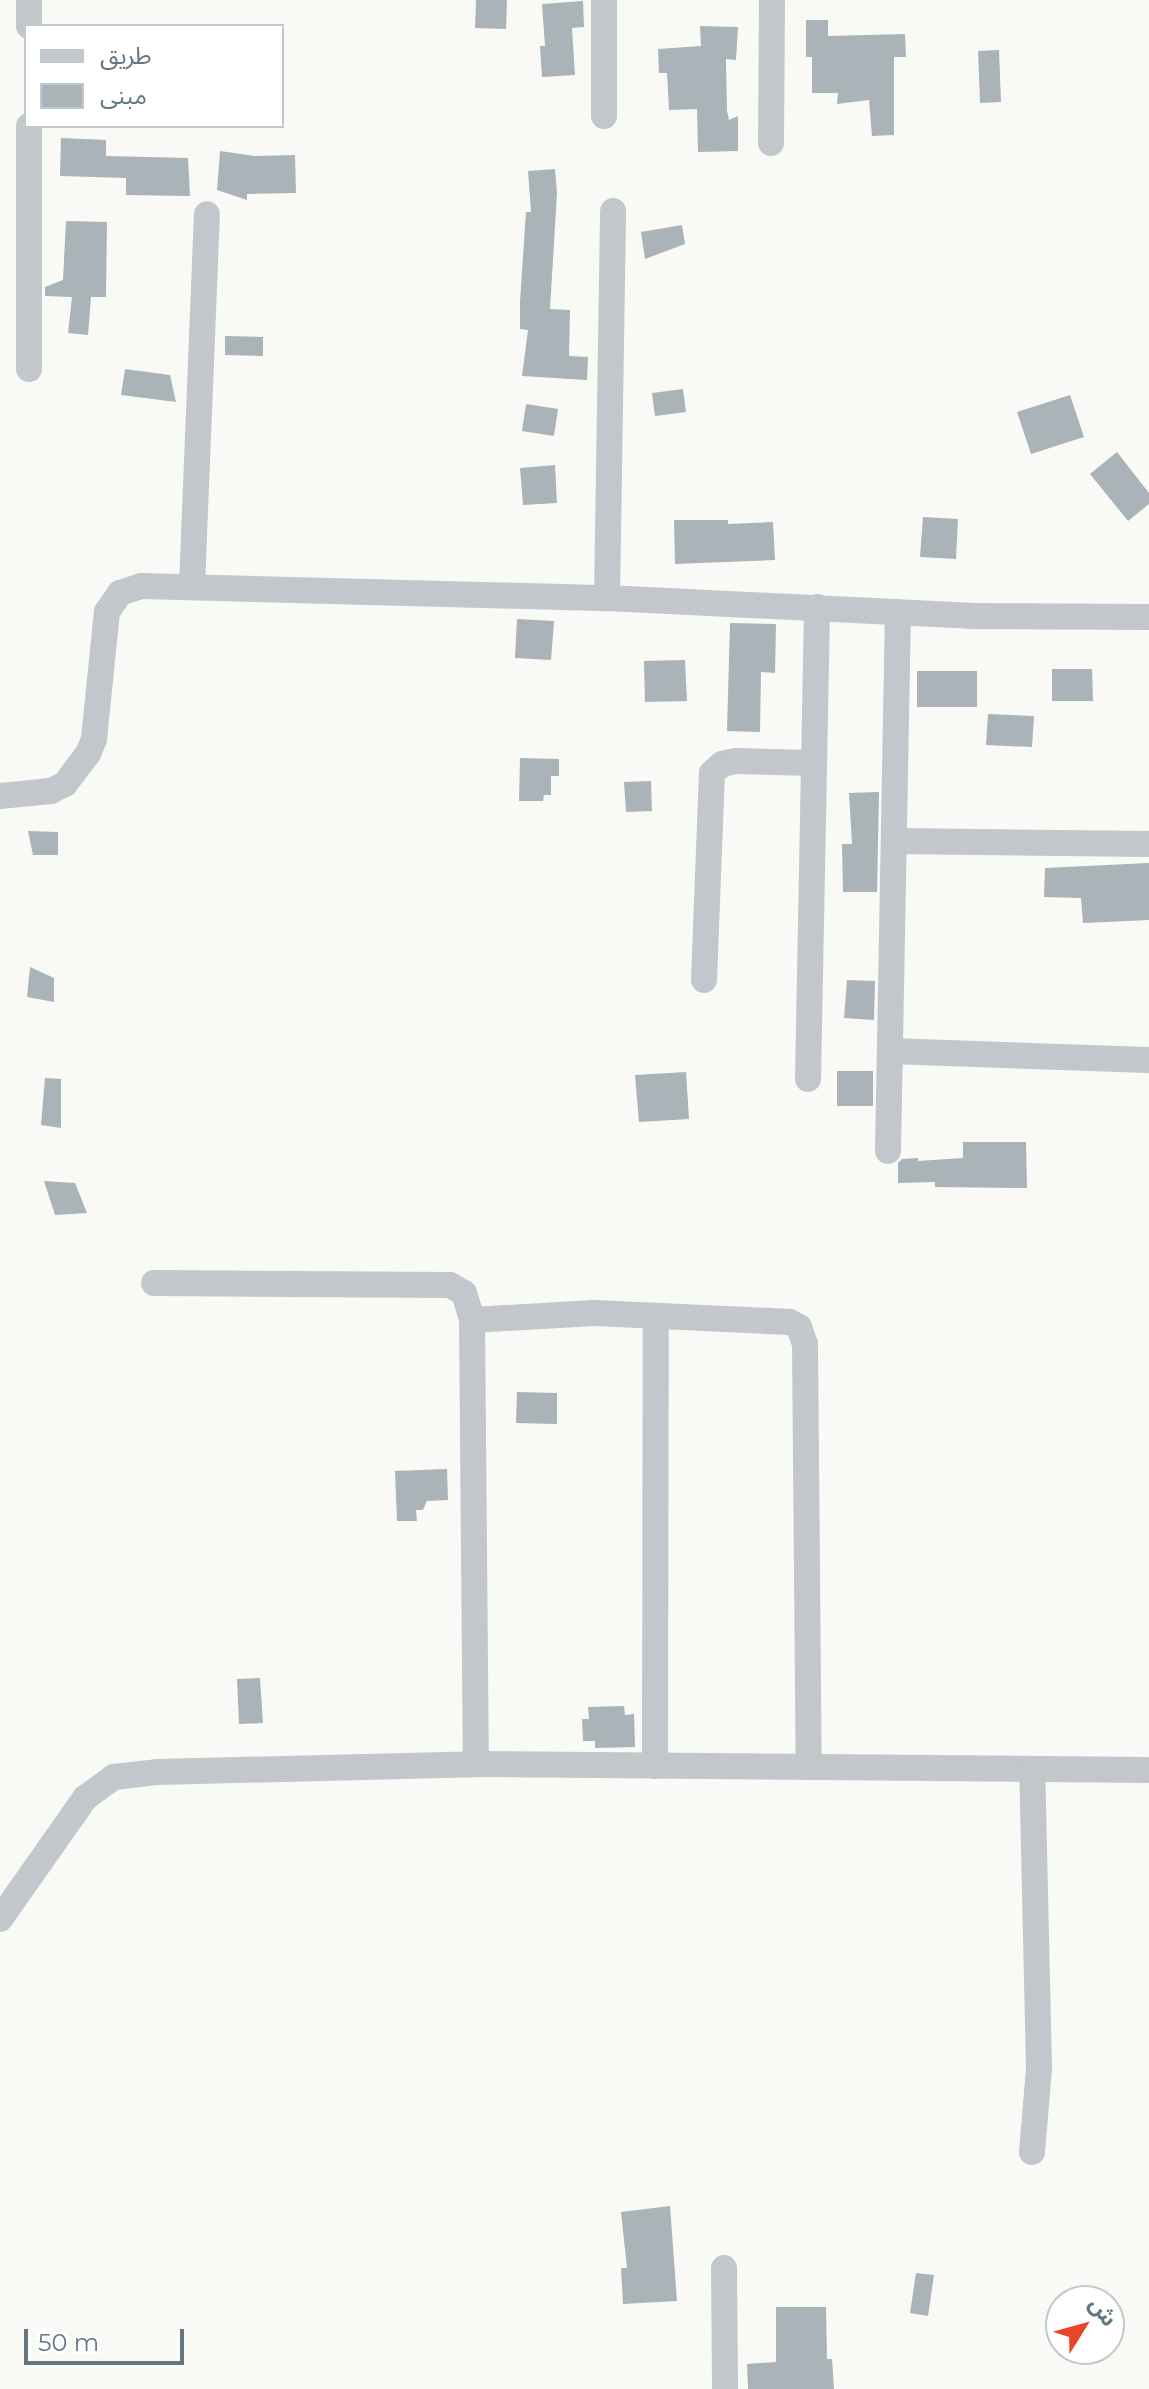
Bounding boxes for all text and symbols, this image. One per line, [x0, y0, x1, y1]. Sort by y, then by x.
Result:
legend [24, 24, 284, 128]
text: طريق [100, 41, 152, 70]
text: مبنى [100, 81, 147, 110]
north arrow [1045, 2285, 1125, 2365]
text: ش [1083, 2291, 1123, 2332]
scale bar [28, 2313, 188, 2363]
text: 50 m [38, 2328, 99, 2357]

